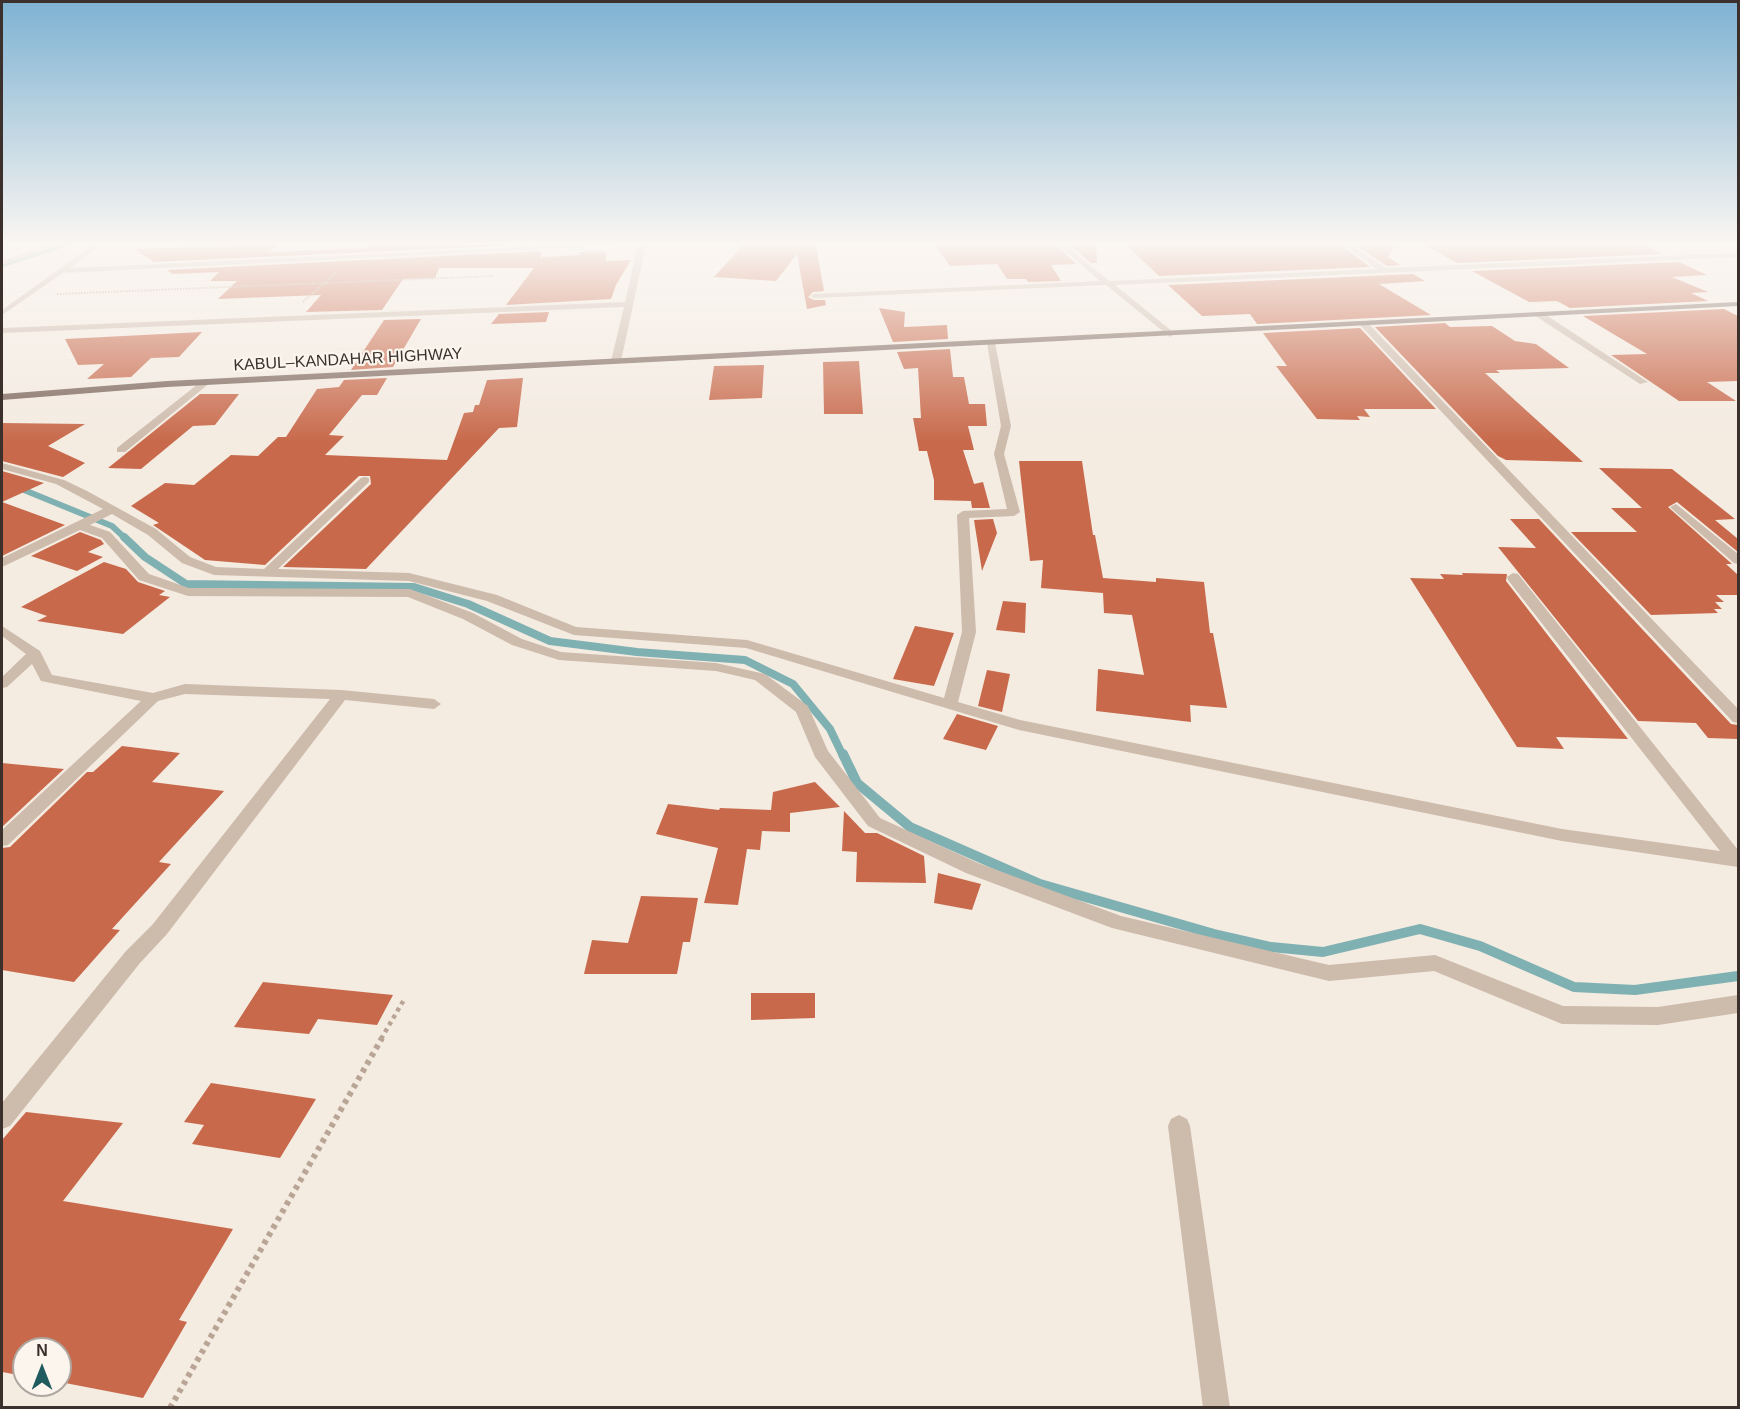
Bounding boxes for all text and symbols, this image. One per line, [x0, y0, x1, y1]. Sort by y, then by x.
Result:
street label: KABUL–KANDAHAR HIGHWAY [233, 344, 463, 376]
north arrow [12, 1337, 72, 1397]
text: N [36, 1342, 48, 1359]

